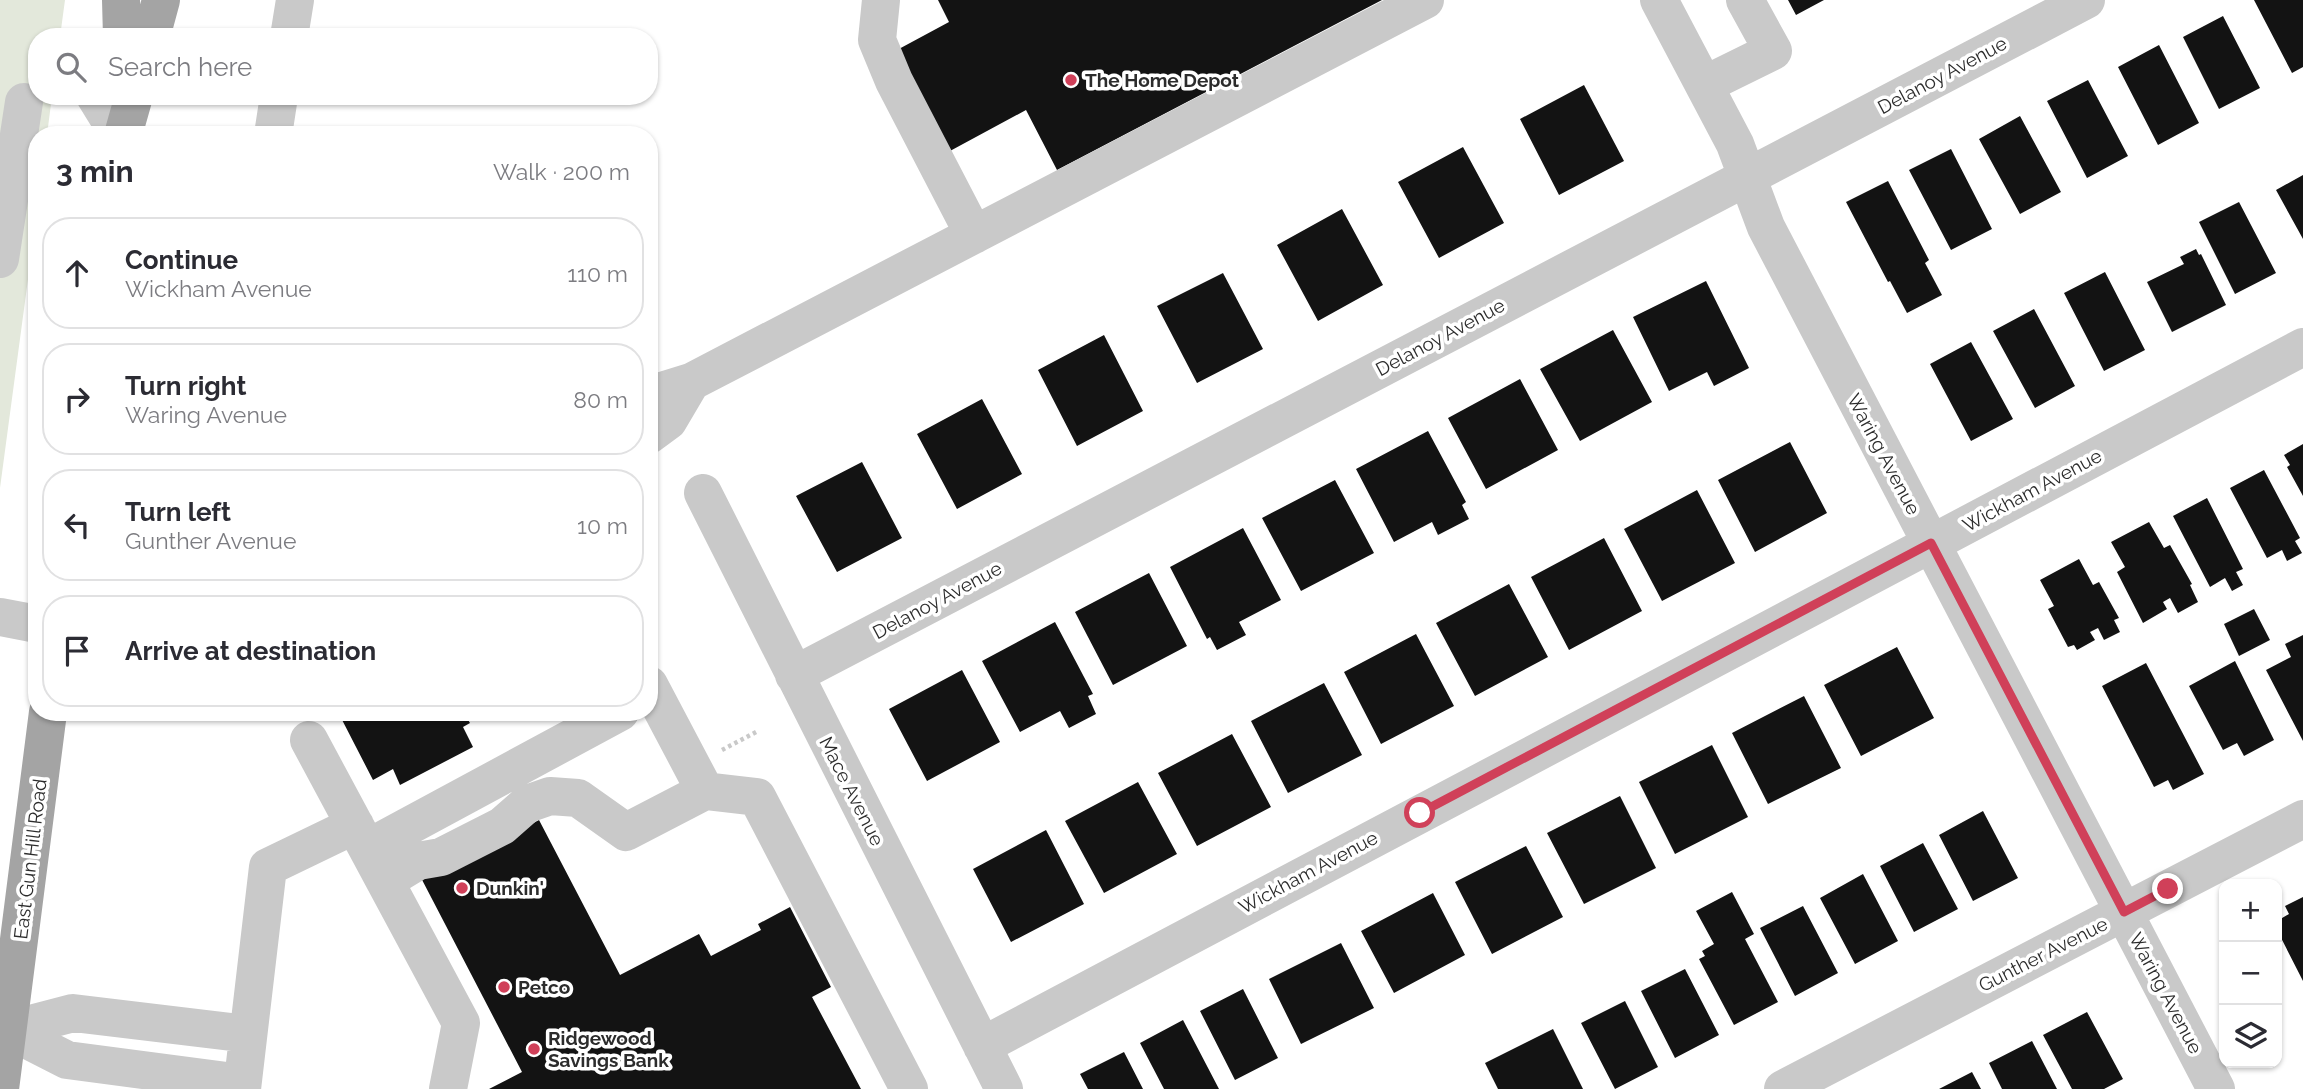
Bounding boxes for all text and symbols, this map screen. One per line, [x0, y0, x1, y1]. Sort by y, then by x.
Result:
search box [28, 28, 658, 105]
street label: Delanoy Avenue [1874, 32, 2010, 118]
icon: search [52, 48, 90, 86]
text: Search here [108, 52, 252, 82]
place label: The Home Depot [1085, 69, 1240, 91]
marker: The Home Depot [1063, 72, 1079, 88]
text: 3 min [56, 154, 134, 189]
text: Walk · 200 m [493, 158, 630, 185]
text: Continue [125, 245, 238, 275]
icon: ahead [58, 254, 96, 292]
text: 110 m [567, 260, 628, 287]
text: Wickham Avenue [125, 275, 312, 302]
street label: Delanoy Avenue [1372, 294, 1508, 380]
text: Turn right [125, 371, 246, 401]
icon: right [58, 380, 96, 418]
text: 80 m [573, 386, 628, 413]
street label: Waring Avenue [1843, 390, 1925, 518]
text: Waring Avenue [125, 401, 287, 428]
street label: Wickham Avenue [1959, 444, 2105, 536]
text: Turn left [125, 497, 231, 527]
icon: left [58, 506, 96, 544]
text: 10 m [577, 512, 628, 539]
text: Gunther Avenue [125, 527, 296, 554]
street label: Delanoy Avenue [869, 557, 1005, 643]
icon: arrive [58, 632, 96, 670]
text: Arrive at destination [125, 636, 376, 666]
street label: Mace Avenue [815, 733, 889, 849]
street label: East Gun Hill Road [9, 778, 51, 940]
route start [1404, 797, 1435, 828]
street label: Wickham Avenue [1235, 826, 1381, 918]
route end [2152, 873, 2183, 904]
place label: Dunkin' [476, 877, 544, 899]
map controls [2219, 879, 2282, 1068]
button: + [2219, 879, 2282, 942]
marker: Dunkin' [454, 880, 470, 896]
street label: Gunther Avenue [1975, 912, 2111, 996]
street label: Waring Avenue [2125, 929, 2207, 1057]
button: − [2219, 942, 2282, 1005]
place label: Petco [518, 976, 570, 998]
marker: Petco [496, 979, 512, 995]
button: layers [2219, 1005, 2282, 1068]
place label: Ridgewood Savings Bank [548, 1027, 669, 1071]
marker: Ridgewood Savings Bank [526, 1041, 542, 1057]

